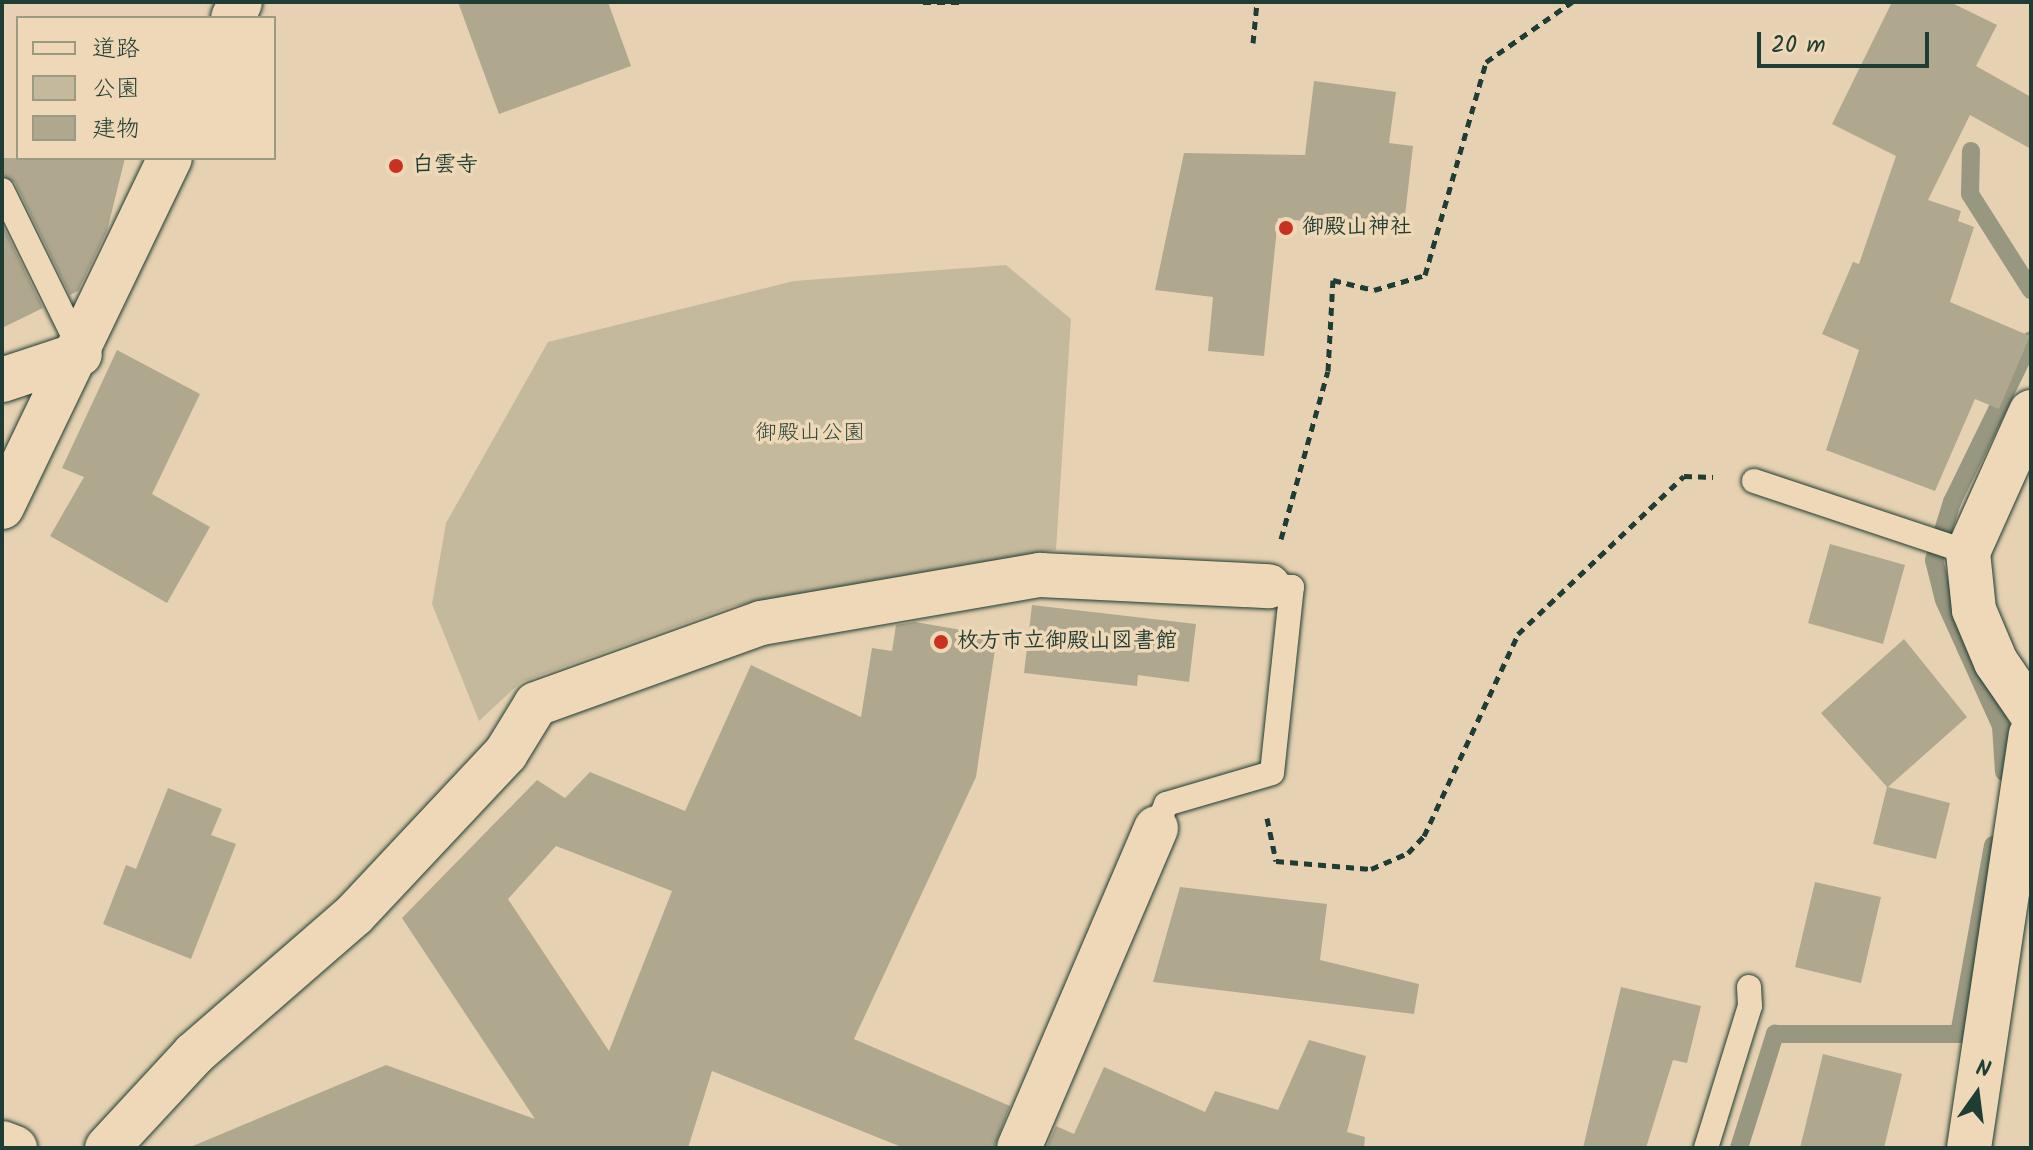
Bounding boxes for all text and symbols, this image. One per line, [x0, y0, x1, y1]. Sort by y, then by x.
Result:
legend [16, 16, 276, 160]
scale bar [1761, 16, 1933, 66]
text: 20 m [1771, 26, 1826, 65]
text: 道路 [92, 30, 140, 69]
text: 公園 [92, 70, 140, 109]
text: 建物 [92, 110, 140, 149]
place label: 白雲寺 [412, 153, 478, 179]
marker: 白雲寺 [387, 157, 405, 175]
place label: 御殿山神社 [1302, 215, 1412, 241]
marker: 御殿山神社 [1277, 219, 1295, 237]
park label: 御殿山公園 [755, 421, 865, 447]
place label: 枚方市立御殿山図書館 [957, 629, 1177, 655]
marker: 枚方市立御殿山図書館 [932, 633, 950, 651]
text: N [1972, 1052, 1994, 1089]
north arrow [1937, 1054, 2017, 1134]

